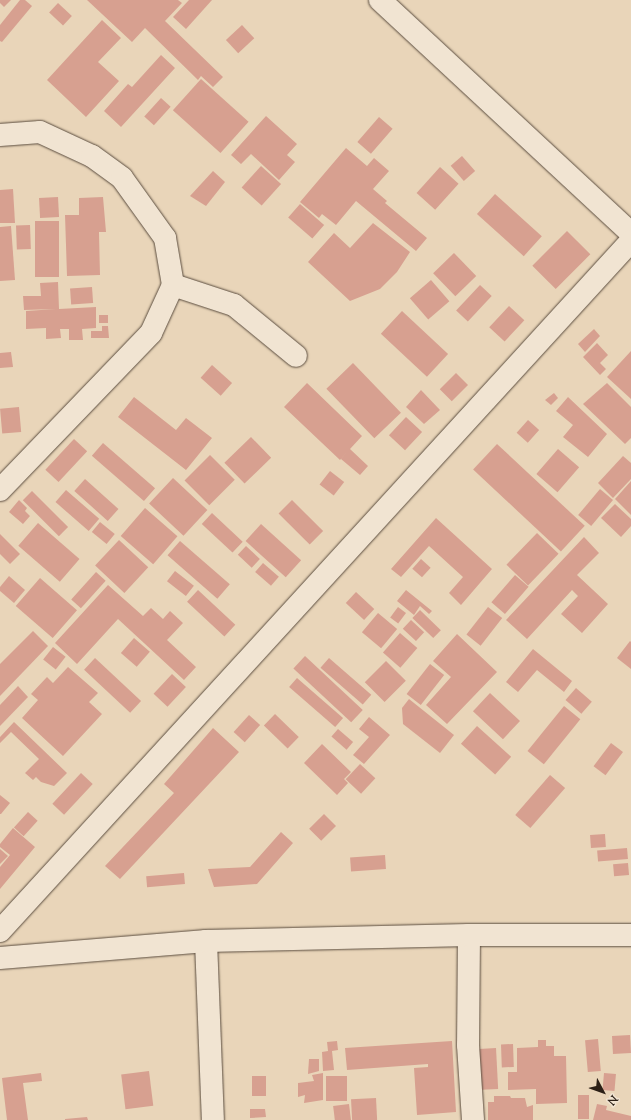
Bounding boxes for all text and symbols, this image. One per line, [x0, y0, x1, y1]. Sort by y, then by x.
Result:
north arrow [583, 1072, 623, 1112]
text: N [603, 1091, 621, 1108]

